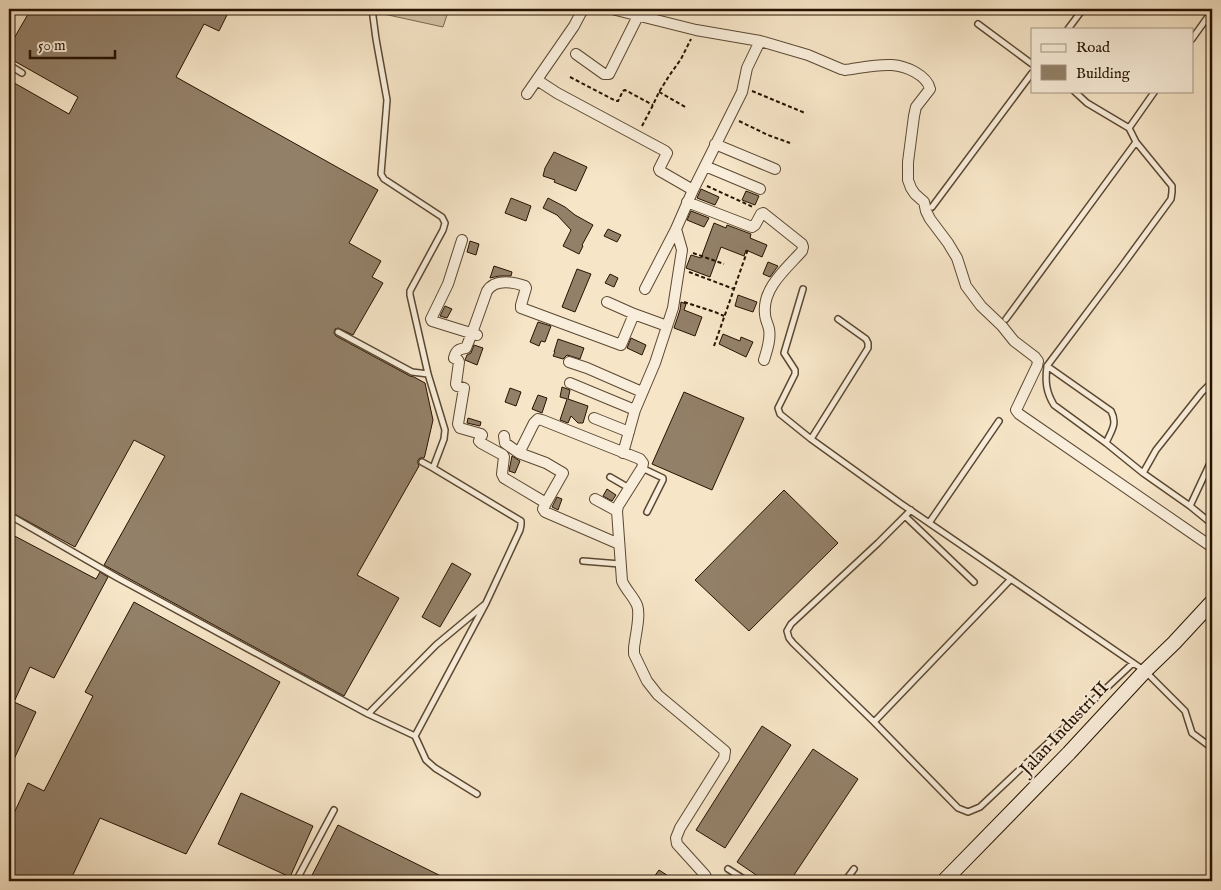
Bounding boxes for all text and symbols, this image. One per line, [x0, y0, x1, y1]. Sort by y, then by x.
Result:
scale bar [30, 28, 115, 60]
legend [1031, 28, 1194, 92]
text: 50 m [38, 36, 66, 55]
text: Road [1076, 38, 1111, 57]
text: Building [1076, 64, 1131, 83]
street label: Jalan Industri II [1014, 677, 1115, 782]

